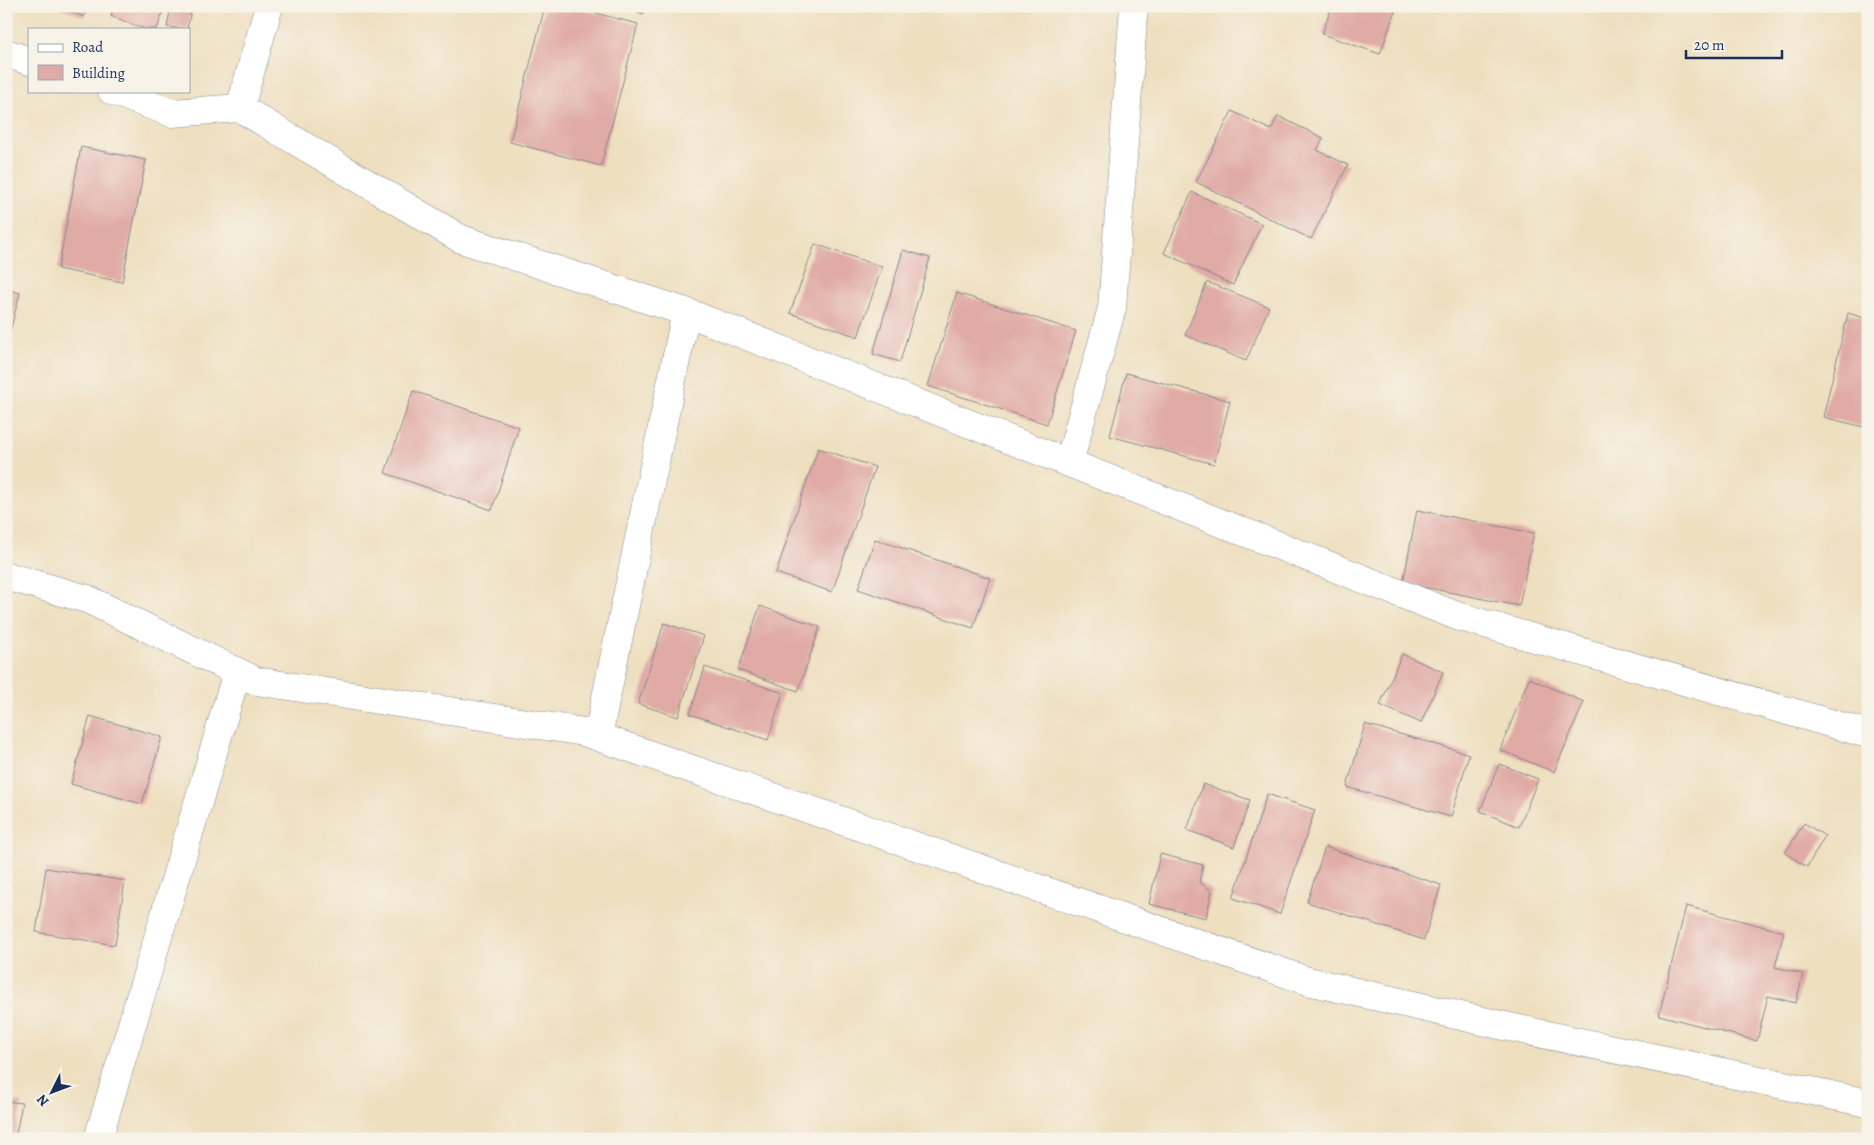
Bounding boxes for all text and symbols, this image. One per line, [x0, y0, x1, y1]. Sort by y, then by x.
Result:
legend [28, 28, 190, 92]
scale bar [1686, 28, 1783, 60]
text: 20 m [1694, 35, 1725, 55]
text: Road [72, 37, 104, 57]
text: Building [72, 63, 125, 83]
north arrow [28, 1068, 78, 1118]
text: N [32, 1090, 53, 1111]

